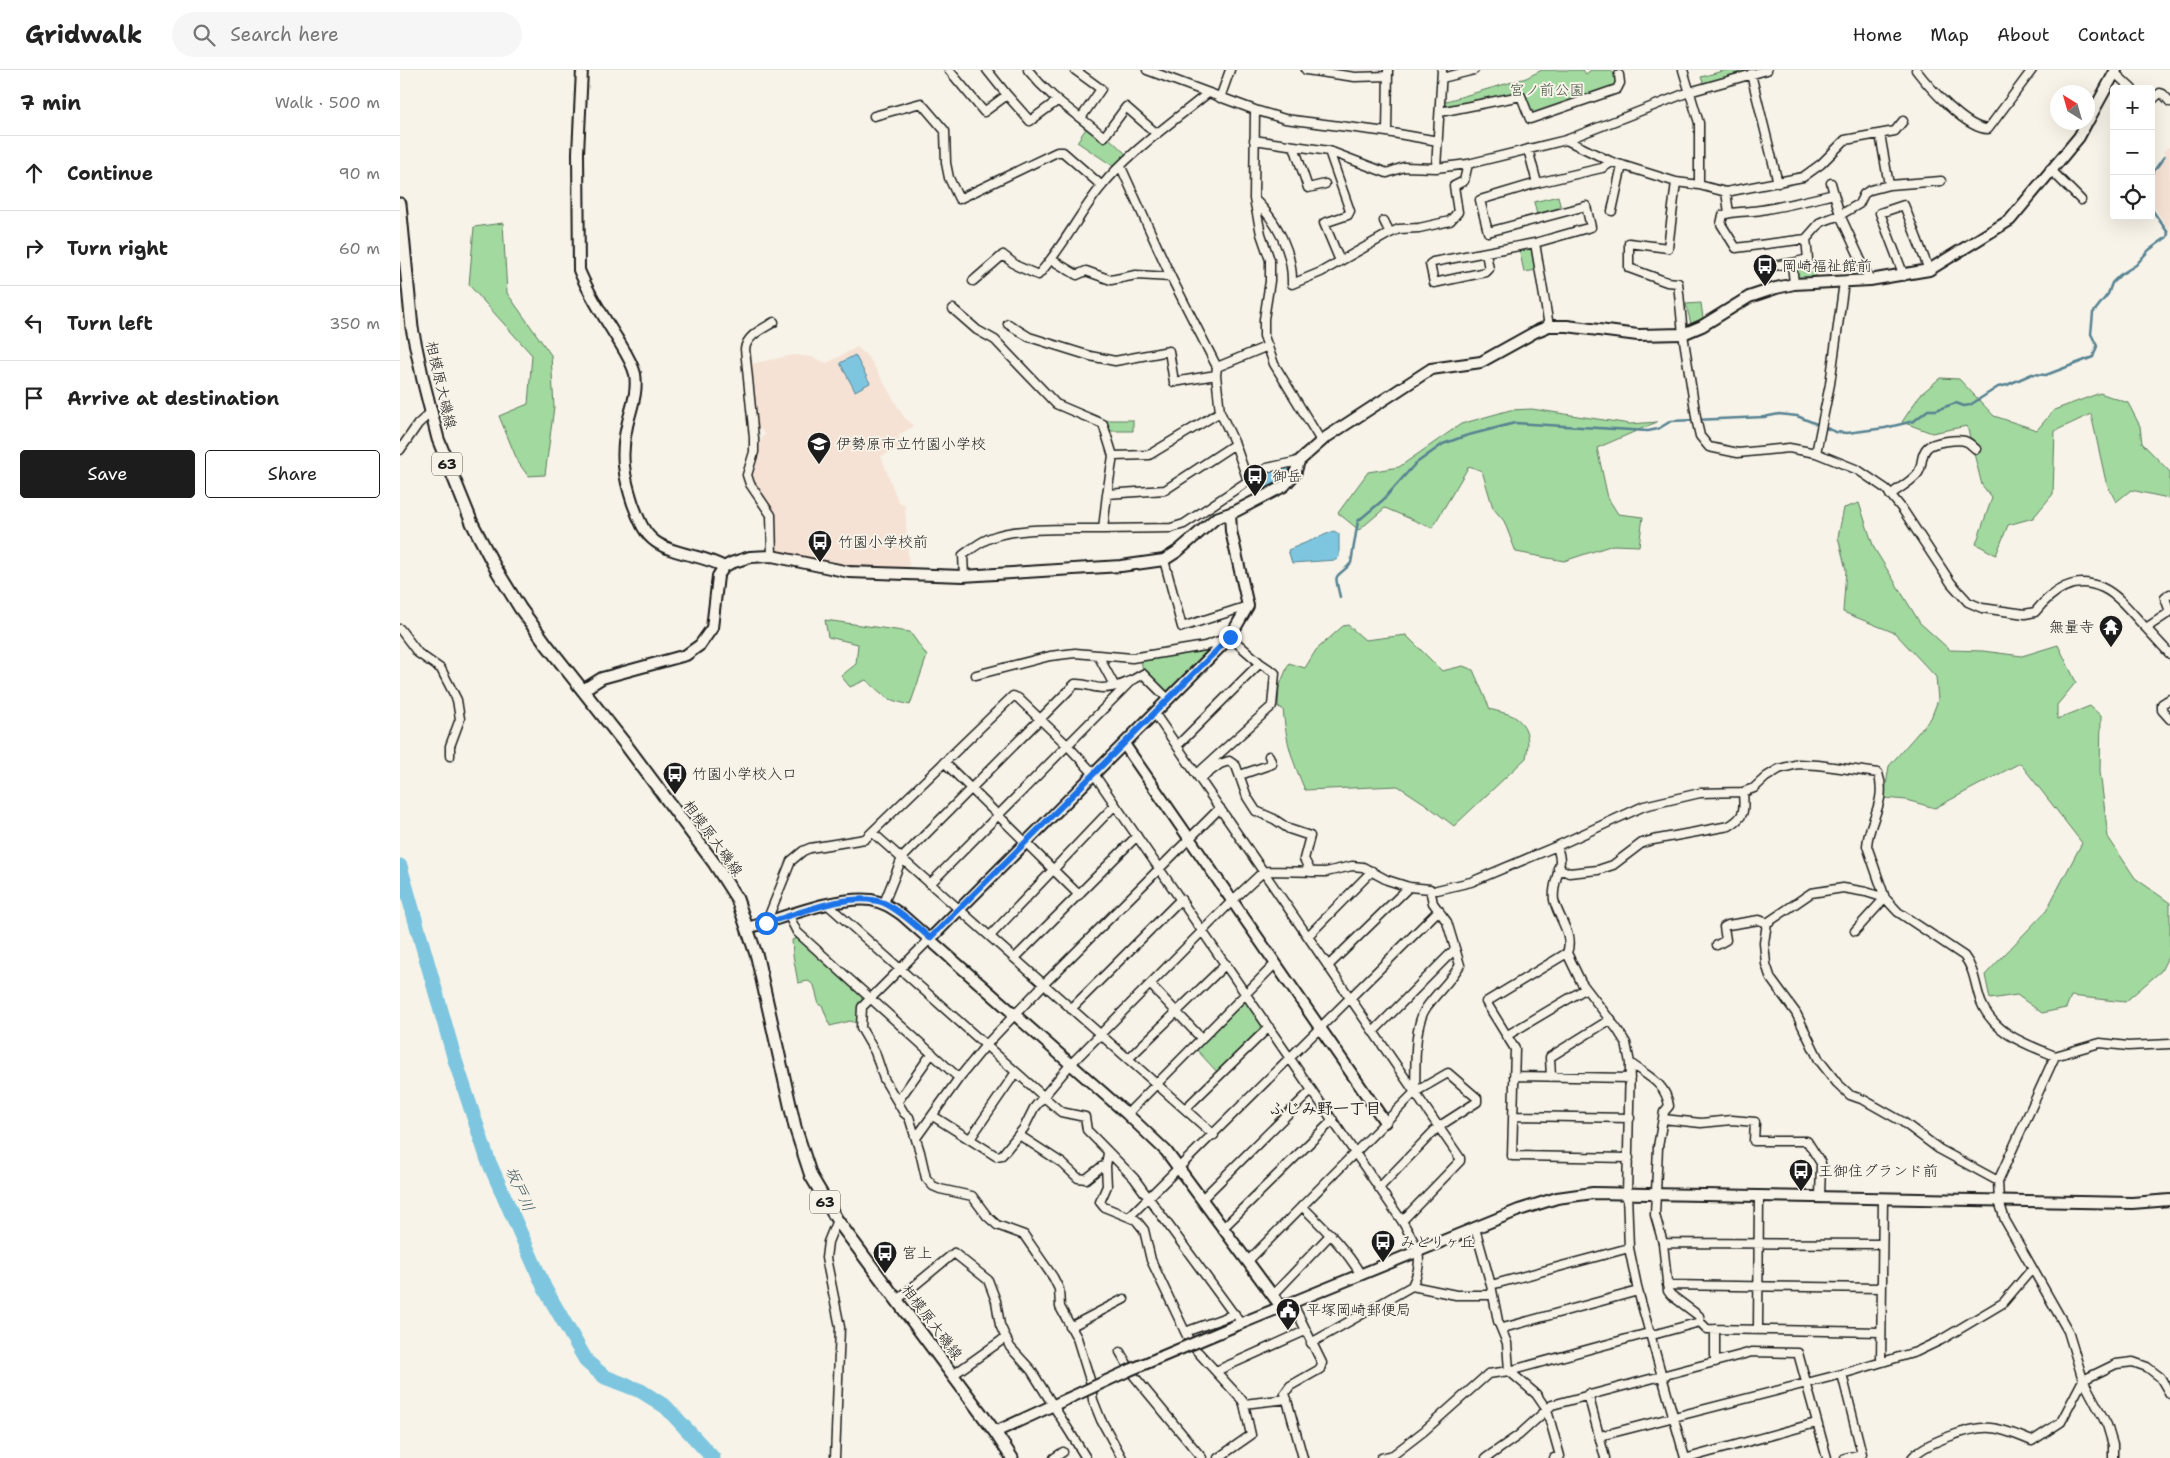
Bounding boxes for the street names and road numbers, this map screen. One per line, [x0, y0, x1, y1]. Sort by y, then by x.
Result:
street label: 相模原大磯線 [421, 339, 461, 431]
road number: 63 [432, 452, 462, 476]
street label: 相模原大磯線 [678, 796, 748, 880]
road number: 63 [810, 1190, 840, 1214]
street label: 相模原大磯線 [897, 1280, 967, 1364]

